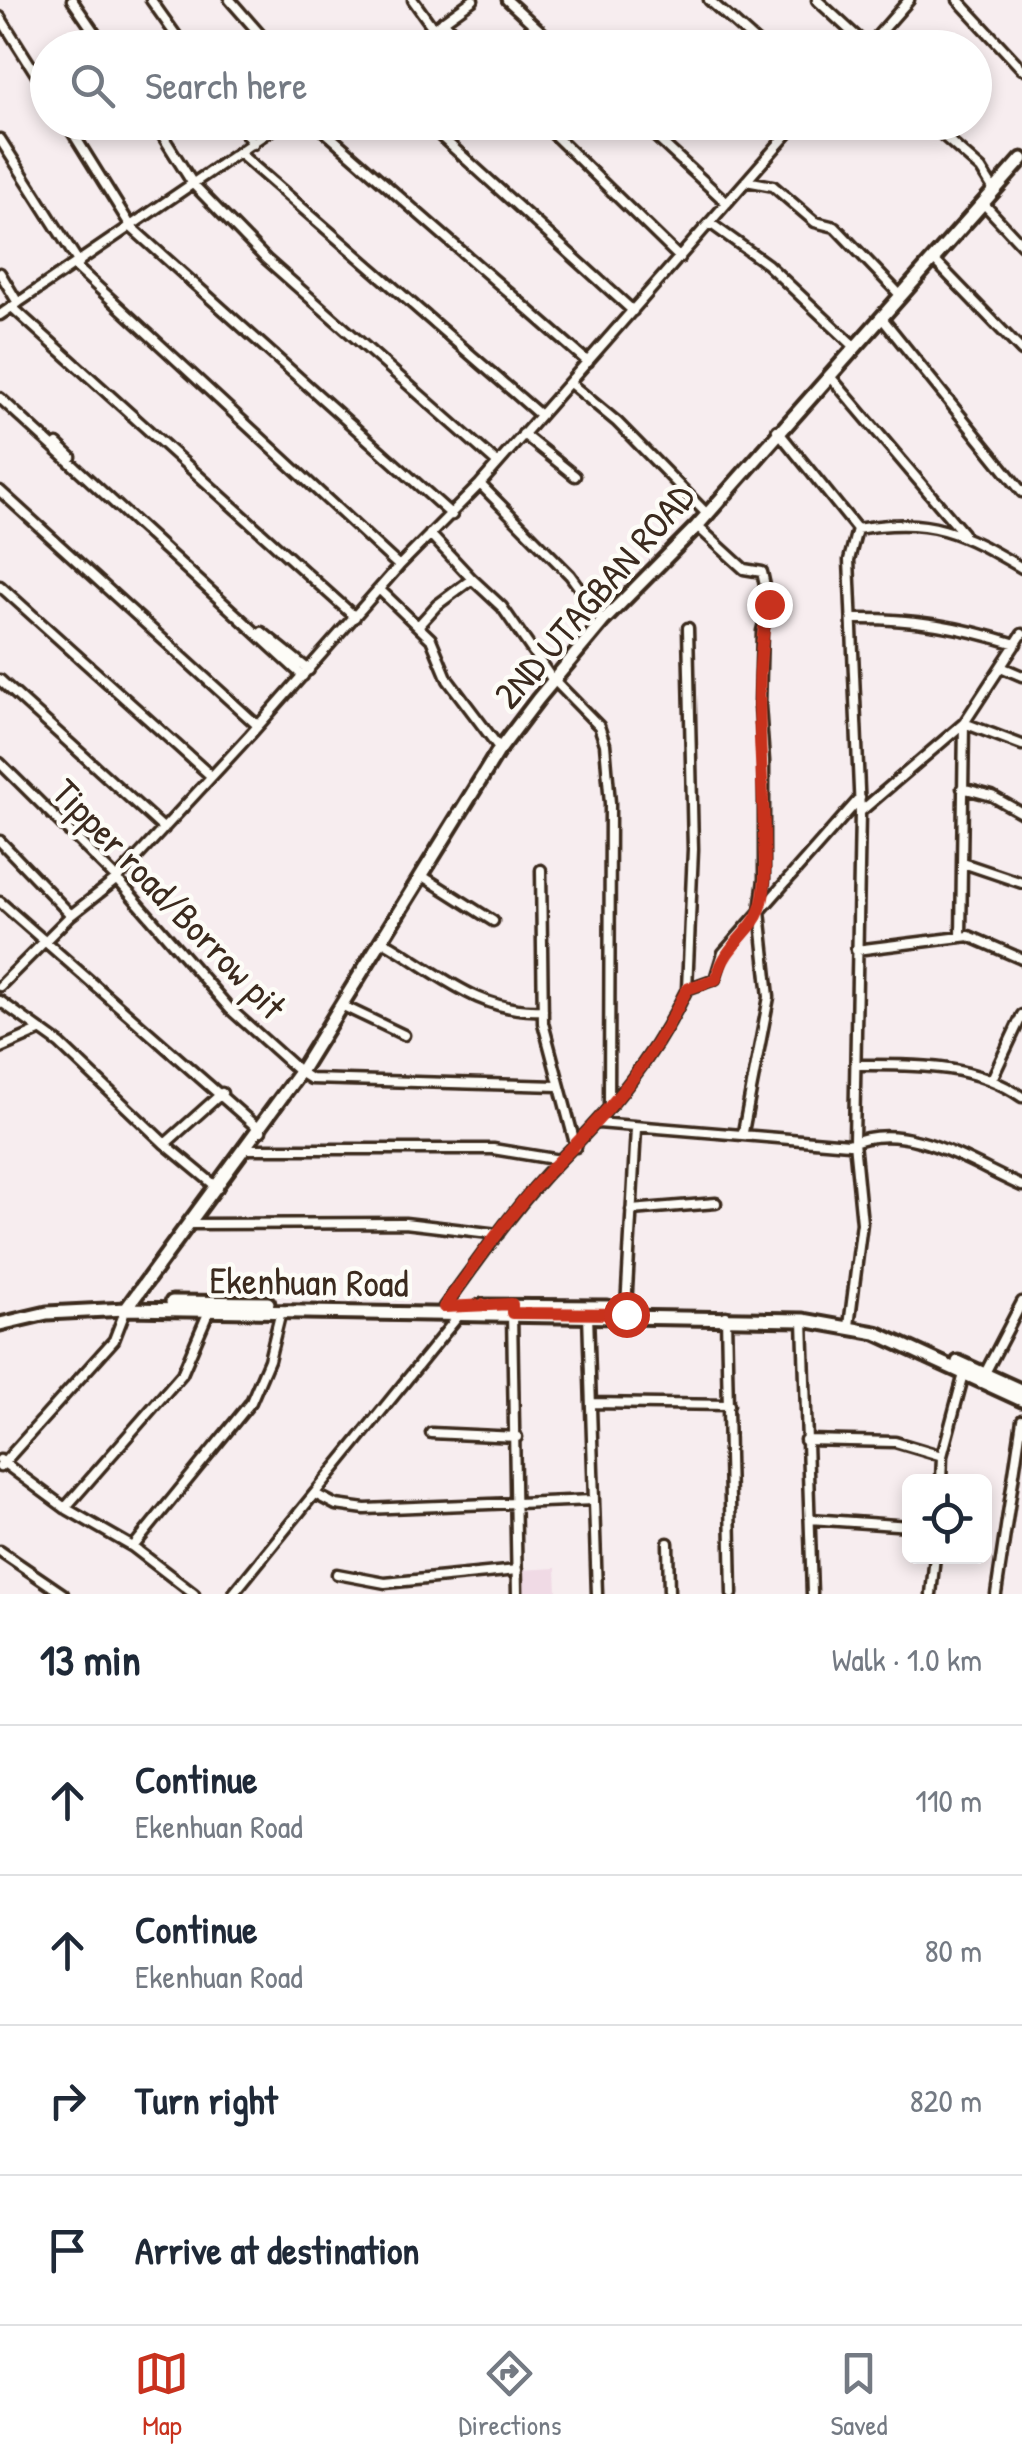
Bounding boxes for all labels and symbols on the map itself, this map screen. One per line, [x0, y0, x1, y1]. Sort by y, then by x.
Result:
street label: 2ND UTAGBAN ROAD [481, 472, 705, 719]
route end [747, 582, 793, 628]
street label: Tipper road/Borrow pit [41, 766, 299, 1031]
street label: Ekenhuan Road [209, 1253, 409, 1309]
route start [604, 1292, 650, 1338]

